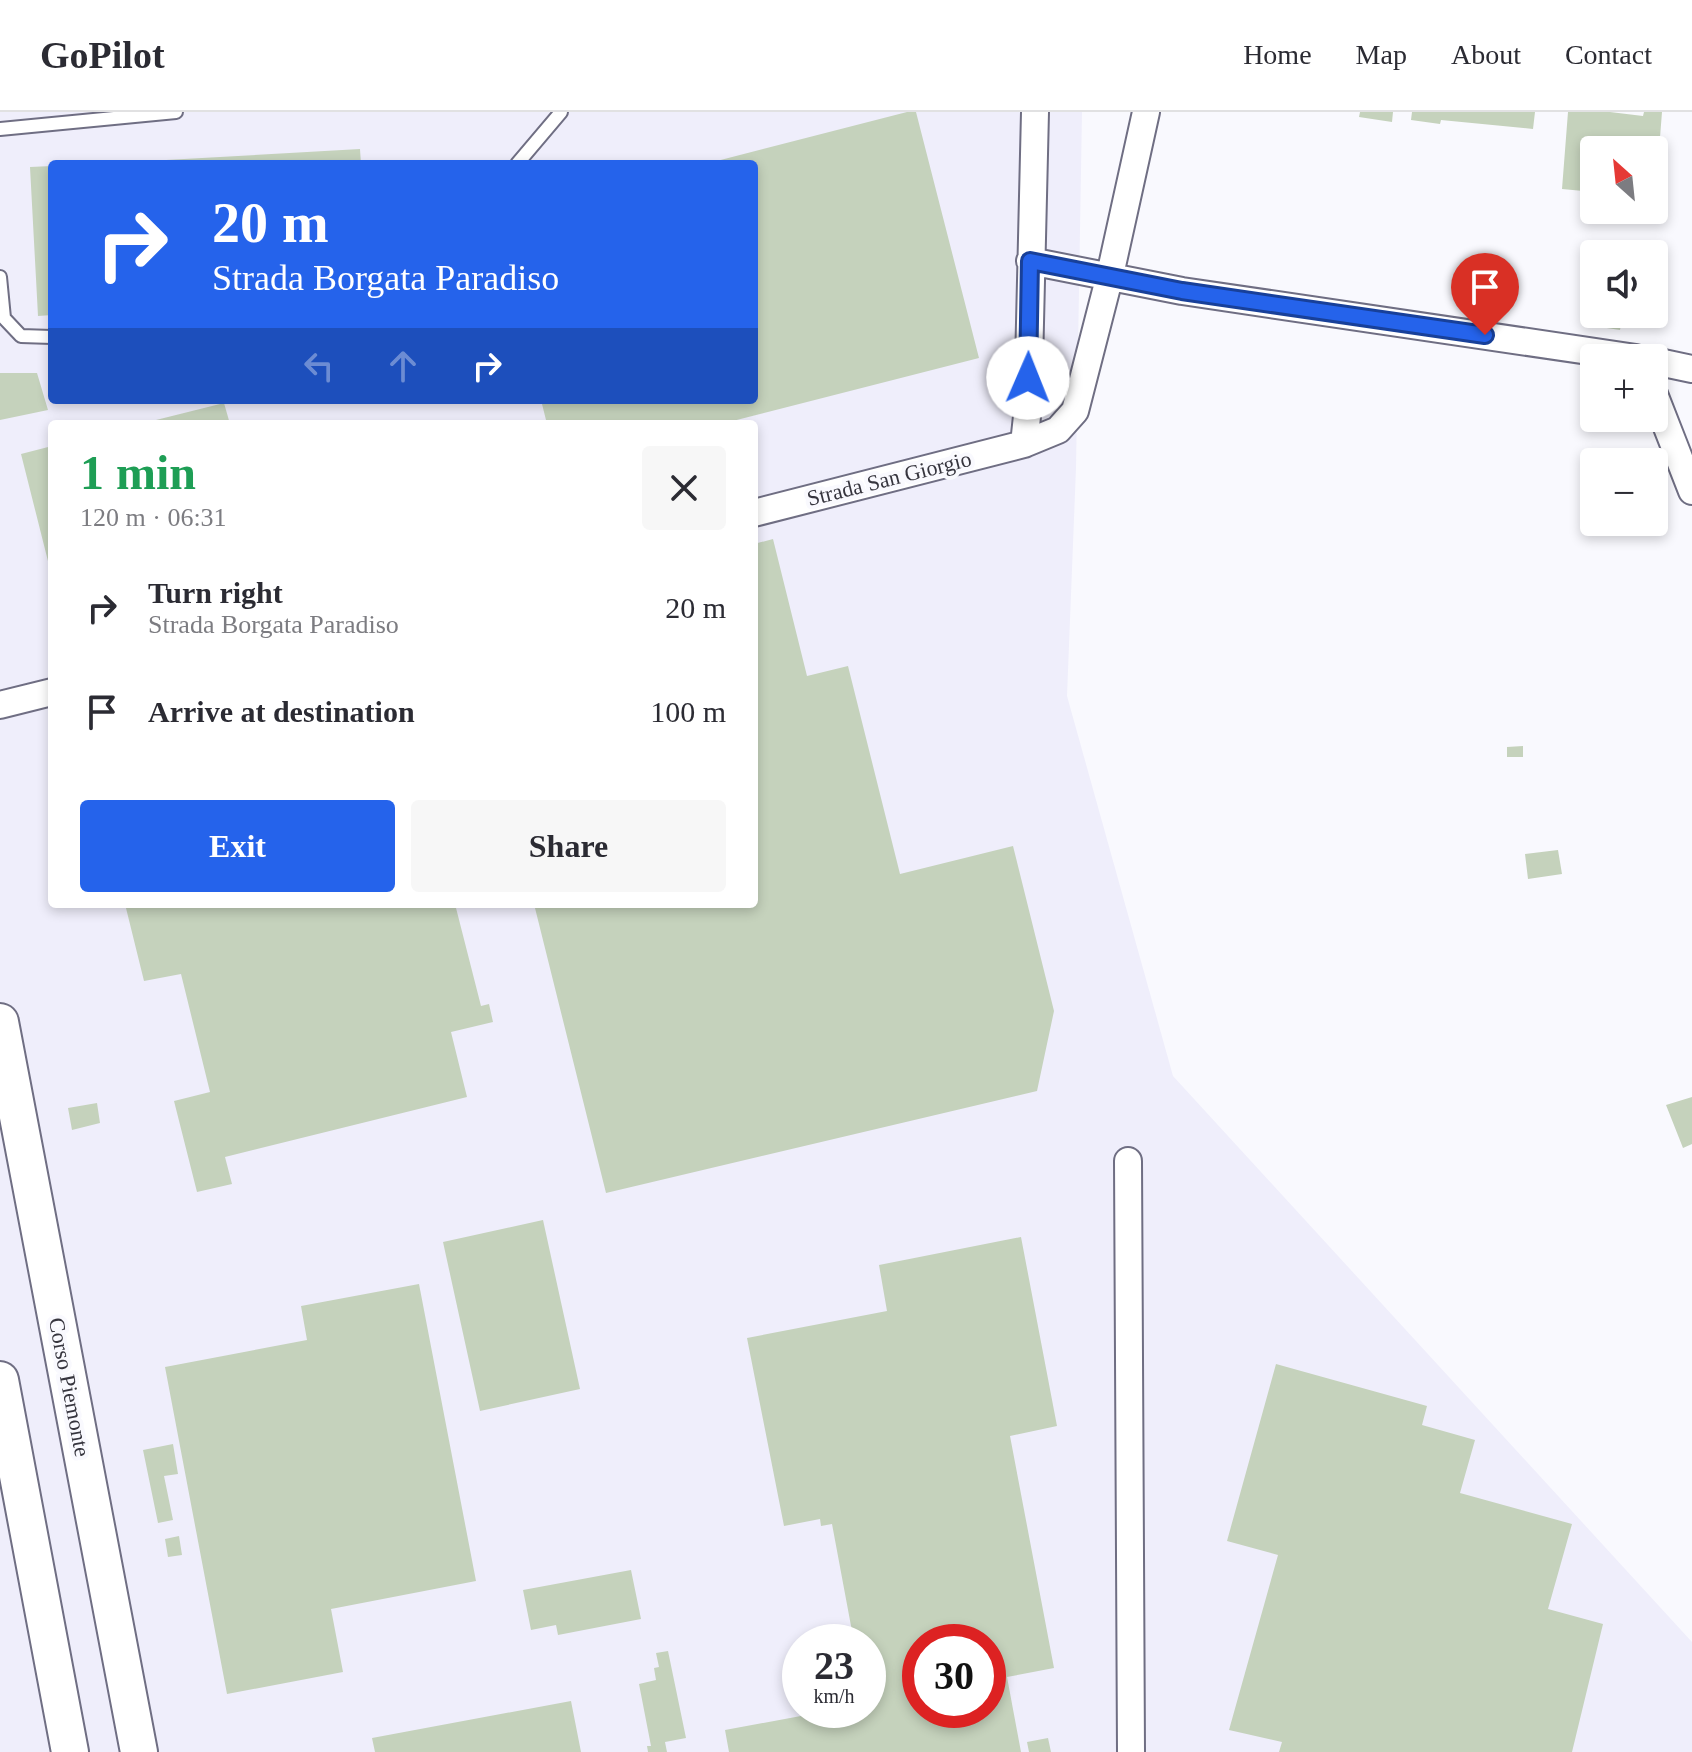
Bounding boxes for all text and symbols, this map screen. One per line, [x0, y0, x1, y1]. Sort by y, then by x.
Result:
text: GoPilot [40, 34, 165, 76]
text: Home [1243, 39, 1312, 70]
text: Map [1356, 39, 1407, 70]
text: About [1451, 39, 1521, 70]
text: Contact [1565, 39, 1652, 70]
north arrow [1580, 136, 1668, 224]
map controls [1580, 136, 1668, 536]
icon: right [80, 192, 184, 296]
text: 20 m [212, 192, 329, 254]
button: sound [1580, 240, 1668, 328]
pin [1451, 253, 1519, 335]
text: Strada Borgata Paradiso [212, 258, 559, 298]
icon: arrive [1463, 265, 1507, 309]
position arrow [986, 336, 1070, 420]
icon: left [297, 344, 341, 388]
icon: ahead [381, 344, 425, 388]
icon: right [465, 344, 509, 388]
button: + [1580, 344, 1668, 432]
text: 1 min [80, 446, 196, 499]
button: close [642, 446, 726, 530]
street label: Strada San Giorgio [804, 446, 974, 511]
button: − [1580, 448, 1668, 536]
text: 120 m · 06:31 [80, 503, 227, 532]
text: Turn right [148, 576, 283, 609]
icon: right [80, 586, 124, 630]
text: 20 m [665, 591, 726, 624]
text: Strada Borgata Paradiso [148, 610, 399, 639]
icon: arrive [80, 690, 124, 734]
text: Arrive at destination [148, 695, 415, 728]
text: 100 m [650, 695, 726, 728]
button: Exit [80, 800, 395, 892]
button: Share [411, 800, 726, 892]
street label: Corso Piemonte [44, 1315, 95, 1459]
speed limit sign: 30 [902, 1624, 1006, 1728]
text: 23 [814, 1643, 854, 1688]
text: km/h [813, 1685, 855, 1707]

